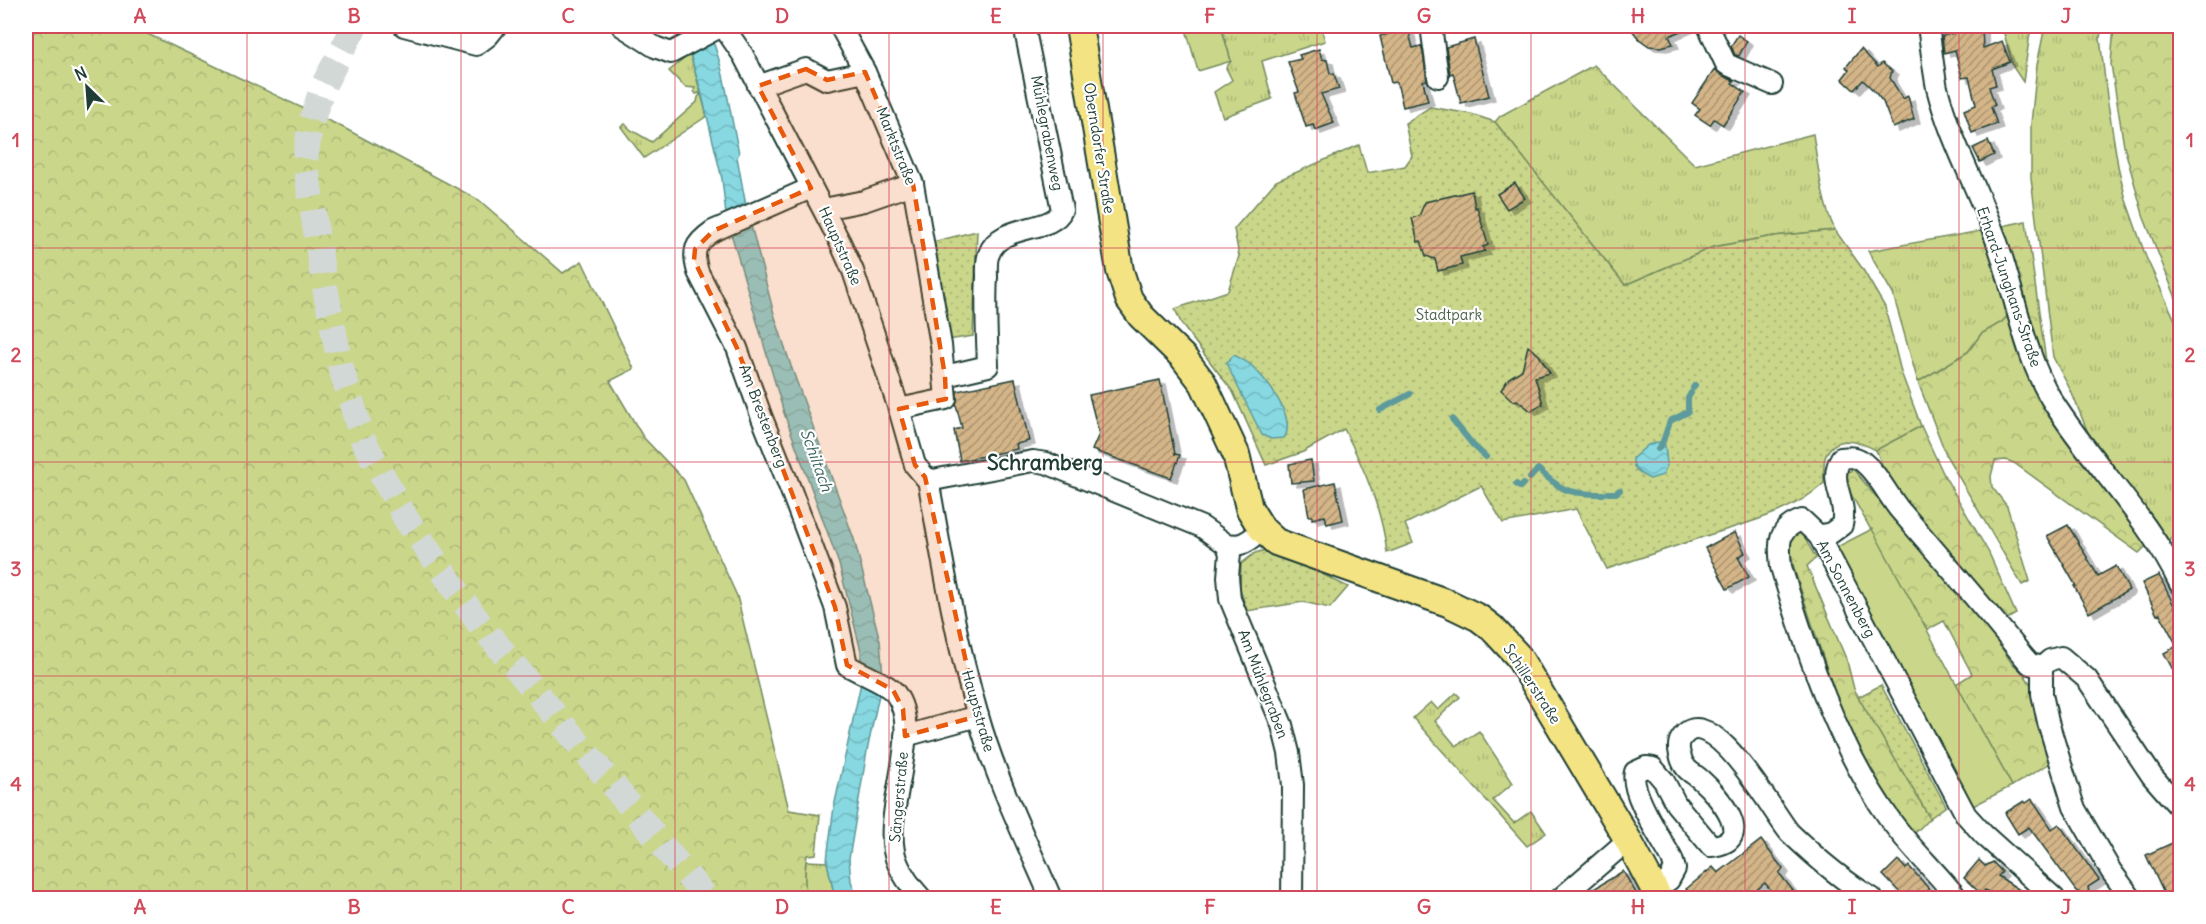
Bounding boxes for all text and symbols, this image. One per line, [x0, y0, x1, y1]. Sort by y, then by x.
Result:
text: A [134, 3, 147, 28]
text: B [347, 3, 361, 28]
text: C [561, 3, 575, 28]
text: D [775, 3, 789, 28]
text: E [990, 3, 1002, 28]
text: F [1204, 3, 1216, 28]
text: G [1417, 3, 1431, 28]
text: H [1631, 3, 1645, 28]
text: I [1848, 3, 1857, 28]
text: J [2061, 3, 2072, 28]
north arrow [57, 57, 117, 117]
text: N [71, 62, 90, 85]
street label: Mühlegrabenweg [1027, 74, 1068, 192]
street label: Oberndorfer Straße [1080, 81, 1119, 215]
street label: Marktstraße [872, 104, 921, 187]
text: 1 [12, 127, 20, 152]
text: 1 [2186, 127, 2194, 152]
street label: Hauptstraße [815, 203, 866, 288]
street label: Erhard-Junghans-Straße [1973, 204, 2046, 370]
park label: Stadtpark [1416, 305, 1483, 324]
text: 2 [11, 342, 22, 367]
text: 2 [2185, 342, 2196, 367]
street label: Am Brestenberg [735, 361, 792, 470]
water label: Schiltach [796, 426, 838, 495]
district label: Schramberg [987, 449, 1103, 476]
street label: Am Sonnenberg [1813, 537, 1880, 641]
text: 3 [10, 556, 22, 581]
text: 3 [2184, 556, 2196, 581]
street label: Am Mühlegraben [1234, 627, 1293, 741]
street label: Schillerstraße [1500, 640, 1565, 727]
street label: Hauptstraße [958, 668, 999, 754]
street label: Sängerstraße [885, 751, 912, 843]
text: 4 [10, 771, 22, 796]
text: 4 [2184, 771, 2196, 796]
text: A [134, 894, 147, 919]
text: B [347, 894, 361, 919]
text: C [561, 894, 575, 919]
text: D [775, 894, 789, 919]
text: E [990, 894, 1002, 919]
text: F [1204, 894, 1216, 919]
text: G [1417, 894, 1431, 919]
text: H [1631, 894, 1645, 919]
text: I [1848, 894, 1857, 919]
text: J [2061, 894, 2072, 919]

